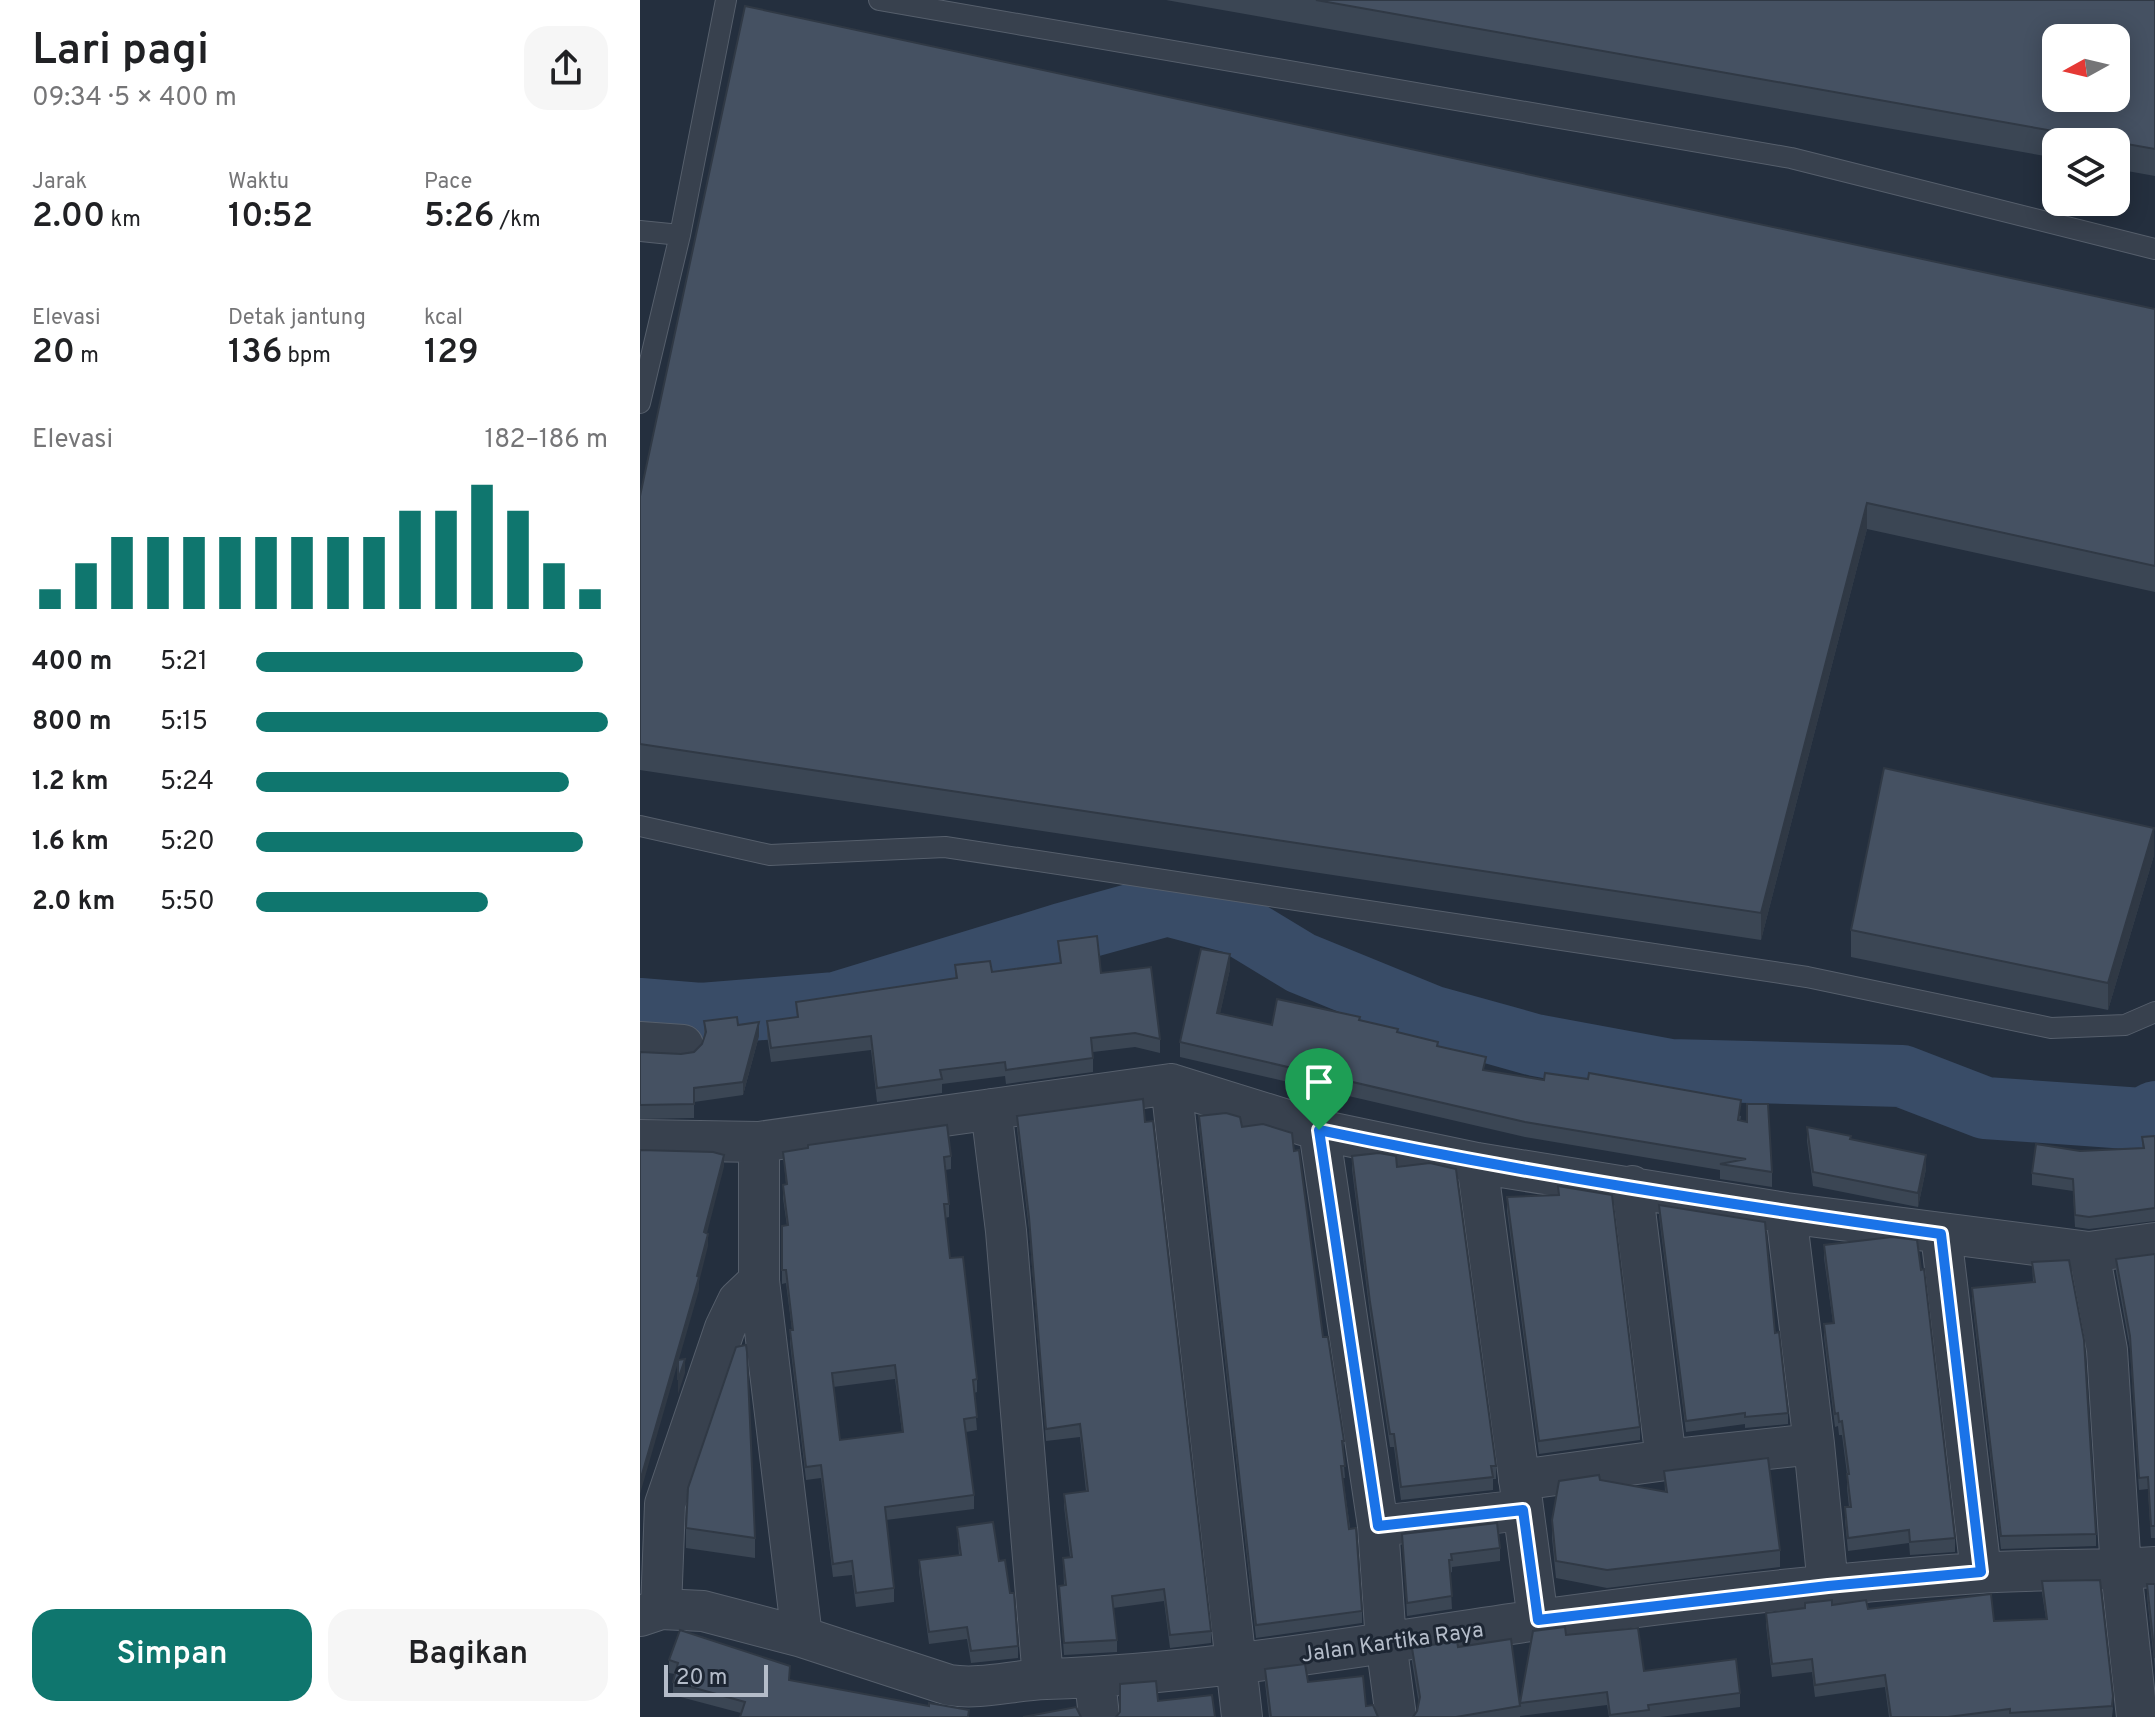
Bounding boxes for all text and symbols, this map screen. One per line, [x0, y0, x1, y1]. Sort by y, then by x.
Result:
text: Lari pagi [32, 24, 209, 80]
north arrow [2042, 24, 2130, 112]
map controls [2042, 24, 2130, 216]
button: share [524, 26, 608, 110]
text: 09:34 · 5 × 400 m [32, 82, 237, 115]
button: layers [2042, 128, 2130, 216]
text: Jarak [32, 169, 87, 196]
text: Waktu [228, 169, 289, 196]
text: Pace [424, 169, 472, 196]
text: 2.00 [32, 196, 105, 239]
text: 10:52 [228, 196, 313, 239]
text: 5:26 [424, 196, 494, 239]
text: km [105, 207, 141, 234]
text: /km [494, 207, 541, 234]
text: Elevasi [32, 305, 101, 332]
text: Detak jantung [228, 305, 366, 332]
text: kcal [424, 305, 463, 332]
text: 20 [32, 332, 75, 375]
text: 136 [228, 332, 282, 375]
text: 129 [424, 332, 479, 375]
text: m [75, 343, 99, 370]
text: bpm [282, 343, 331, 370]
text: Elevasi [32, 424, 113, 457]
text: 182–186 m [485, 424, 608, 457]
text: 400 m [32, 646, 112, 679]
text: 5:21 [160, 646, 208, 679]
text: 800 m [32, 706, 112, 739]
text: 5:15 [160, 706, 208, 739]
text: 1.2 km [32, 766, 109, 799]
text: 5:24 [160, 766, 214, 799]
text: 1.6 km [32, 826, 109, 859]
text: 5:20 [160, 826, 215, 859]
text: 2.0 km [32, 886, 115, 919]
text: 5:50 [160, 886, 215, 919]
pin [1285, 1048, 1353, 1130]
icon: arrive [1297, 1060, 1341, 1104]
button: Simpan [32, 1609, 312, 1701]
button: Bagikan [328, 1609, 608, 1701]
street label: Jalan Kartika Raya [1299, 1617, 1485, 1670]
scale bar [664, 1661, 768, 1697]
text: 20 m [676, 1665, 727, 1692]

